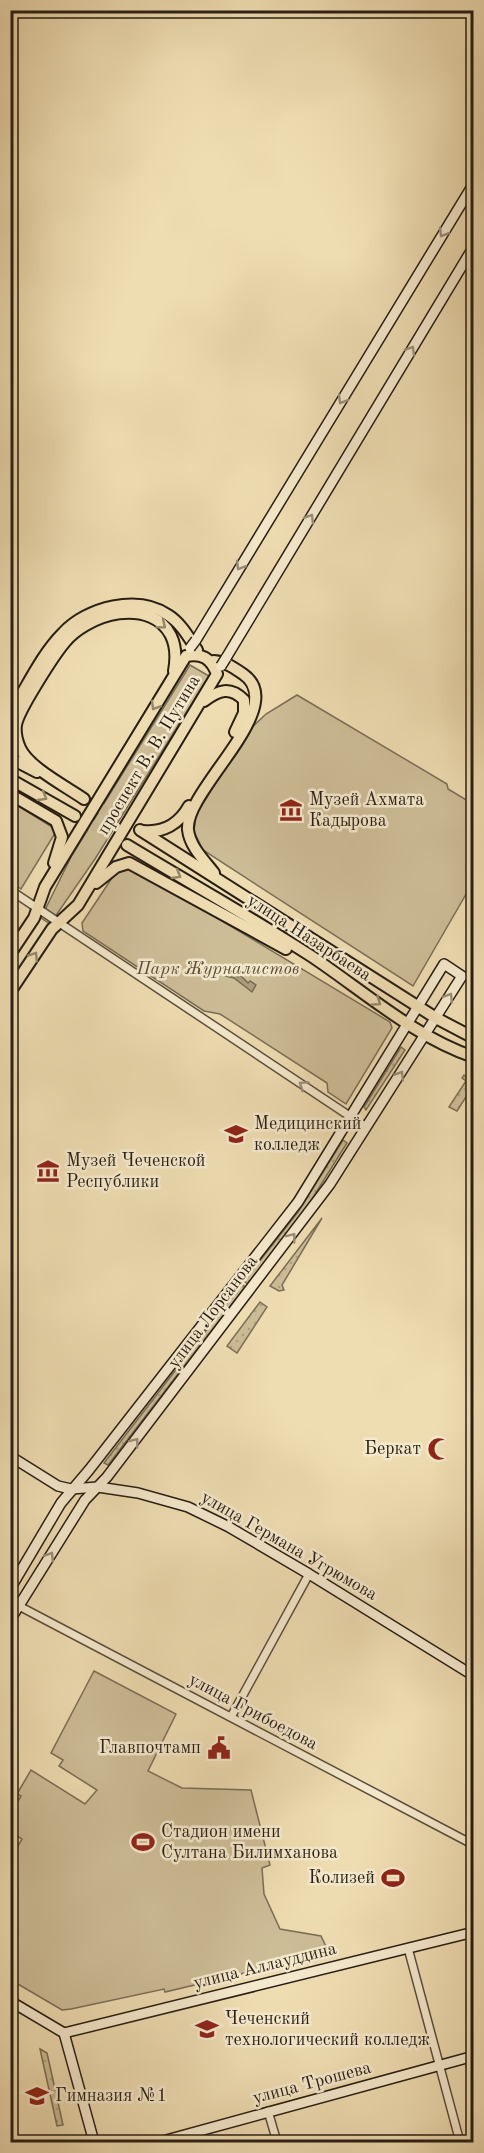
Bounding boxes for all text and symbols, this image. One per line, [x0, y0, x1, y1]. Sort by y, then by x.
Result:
one-way arrow [439, 227, 451, 237]
one-way arrow [403, 346, 415, 356]
one-way arrow [337, 394, 349, 404]
one-way arrow [303, 514, 315, 524]
one-way arrow [236, 560, 248, 570]
one-way arrow [155, 618, 166, 629]
street label: проспект В. В. Путина [94, 672, 204, 838]
one-way arrow [151, 700, 163, 710]
one-way arrow [37, 790, 47, 802]
place label: Музей Ахмата Кадырова [309, 791, 424, 830]
museum icon: Музей Ахмата Кадырова [278, 797, 304, 823]
one-way arrow [171, 868, 181, 879]
street label: улица Назарбаева [244, 891, 374, 985]
one-way arrow [27, 952, 38, 963]
park label: Парк Журналистов [135, 960, 300, 978]
one-way arrow [442, 993, 453, 1004]
one-way arrow [371, 995, 382, 1006]
one-way arrow [392, 1071, 404, 1081]
one-way arrow [299, 1081, 310, 1092]
place label: Медицинский колледж [254, 1115, 362, 1154]
school or university icon: Медицинский колледж [223, 1121, 249, 1147]
place label: Музей Чеченской Республики [66, 1152, 206, 1191]
museum icon: Музей Чеченской Республики [35, 1158, 61, 1184]
one-way arrow [284, 1233, 295, 1244]
street label: улица Лорсанова [165, 1252, 261, 1372]
mosque icon: Беркат [426, 1436, 452, 1462]
one-way arrow [127, 1437, 138, 1448]
place label: Беркат [364, 1440, 421, 1458]
street label: улица Германа Угрюмова [198, 1488, 380, 1604]
one-way arrow [42, 1552, 54, 1562]
street label: улица Грибоедова [186, 1670, 321, 1754]
public building icon: Главпочтамп [206, 1735, 232, 1761]
place label: Главпочтамп [99, 1739, 201, 1757]
place label: Стадион имени Султана Билимханова [161, 1823, 338, 1862]
sports icon: Стадион имени Султана Билимханова [130, 1829, 156, 1855]
sports icon: Колизей [380, 1865, 406, 1891]
place label: Колизей [308, 1869, 375, 1887]
street label: улица Аллауддина [192, 1939, 338, 1992]
place label: Чеченский технологический колледж [225, 2010, 430, 2049]
school or university icon: Чеченский технологический колледж [194, 2016, 220, 2042]
street label: улица Трошева [251, 2059, 373, 2107]
school or university icon: Гимназия №1 [24, 2083, 50, 2109]
place label: Гимназия №1 [55, 2087, 167, 2105]

